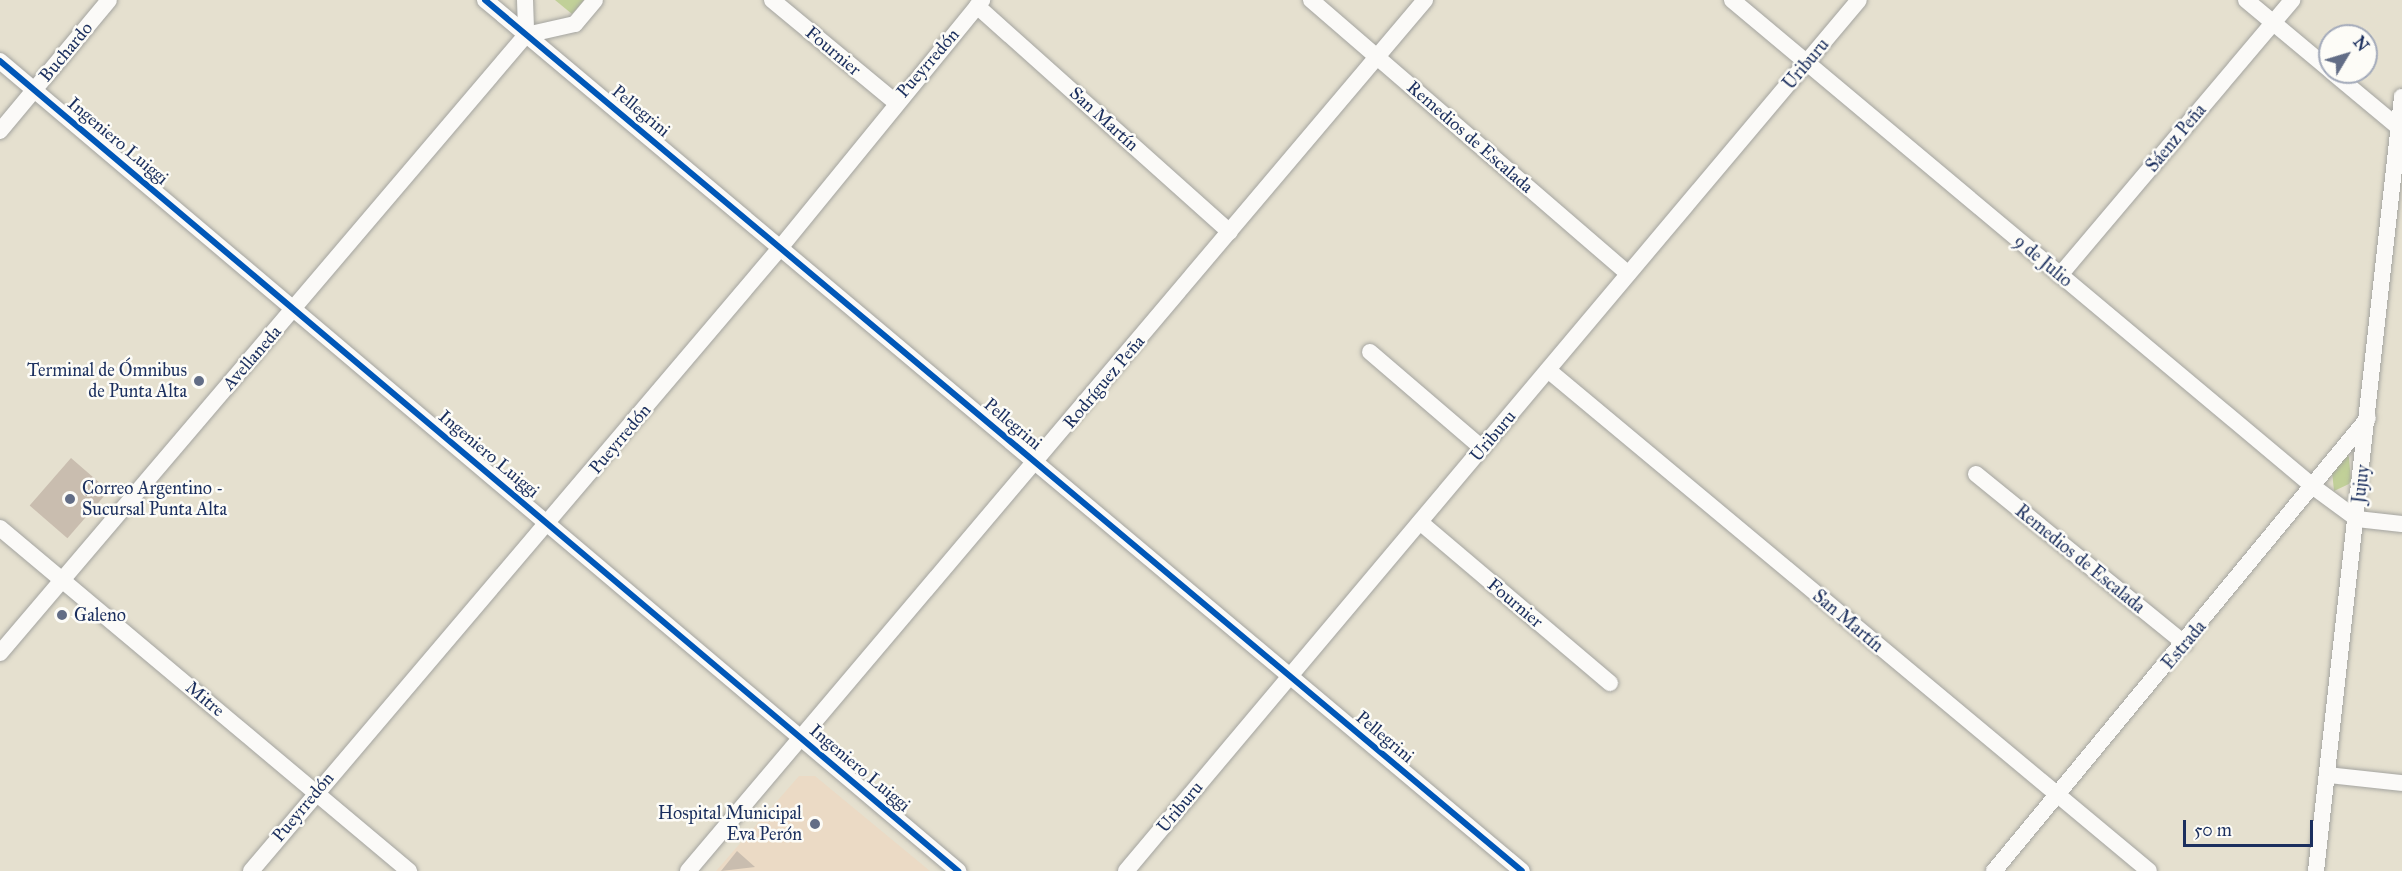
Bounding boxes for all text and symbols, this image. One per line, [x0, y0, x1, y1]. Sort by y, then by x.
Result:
street label: Buchardo [35, 18, 97, 86]
street label: Fournier [801, 22, 865, 80]
street label: Pueyrredón [892, 24, 964, 102]
north arrow [2318, 24, 2378, 84]
text: N [2349, 33, 2373, 55]
street label: Uriburu [1778, 34, 1834, 94]
street label: Remedios de Escalada [1402, 76, 1538, 198]
street label: Pellegrini [608, 80, 674, 142]
street label: San Martín [1065, 82, 1143, 156]
street label: Ingeniero Luiggi [63, 93, 173, 189]
street label: Sáenz Peña [2141, 100, 2211, 176]
street label: 9 de Julio [2009, 230, 2077, 292]
street label: Avellaneda [218, 321, 286, 395]
street label: Rodríguez Peña [1059, 331, 1149, 433]
place label: Terminal de Ómnibus de Punta Alta [27, 360, 187, 403]
marker: Terminal de Ómnibus de Punta Alta [192, 374, 206, 388]
street label: Pellegrini [980, 393, 1046, 455]
street label: Pueyrredón [585, 400, 655, 478]
street label: Ingeniero Luiggi [434, 406, 544, 502]
street label: Uriburu [1465, 406, 1521, 466]
street label: Jujuy [2348, 463, 2374, 505]
place label: Correo Argentino - Sucursal Punta Alta [82, 478, 227, 520]
marker: Correo Argentino - Sucursal Punta Alta [63, 492, 77, 506]
street label: Remedios de Escalada [2011, 500, 2149, 618]
street label: Fournier [1483, 574, 1547, 632]
street label: San Martín [1808, 585, 1888, 657]
place label: Galeno [74, 604, 126, 626]
marker: Galeno [55, 608, 69, 622]
street label: Estrada [2157, 616, 2211, 674]
street label: Mitre [181, 677, 229, 721]
street label: Pellegrini [1352, 706, 1418, 768]
street label: Ingeniero Luiggi [805, 720, 915, 816]
street label: Pueyrredón [268, 768, 338, 846]
street label: Uriburu [1152, 777, 1208, 837]
place label: Hospital Municipal Eva Perón [658, 803, 802, 846]
scale bar [2186, 808, 2316, 846]
marker: Hospital Municipal Eva Perón [806, 815, 824, 833]
text: 50 m [2194, 819, 2232, 841]

